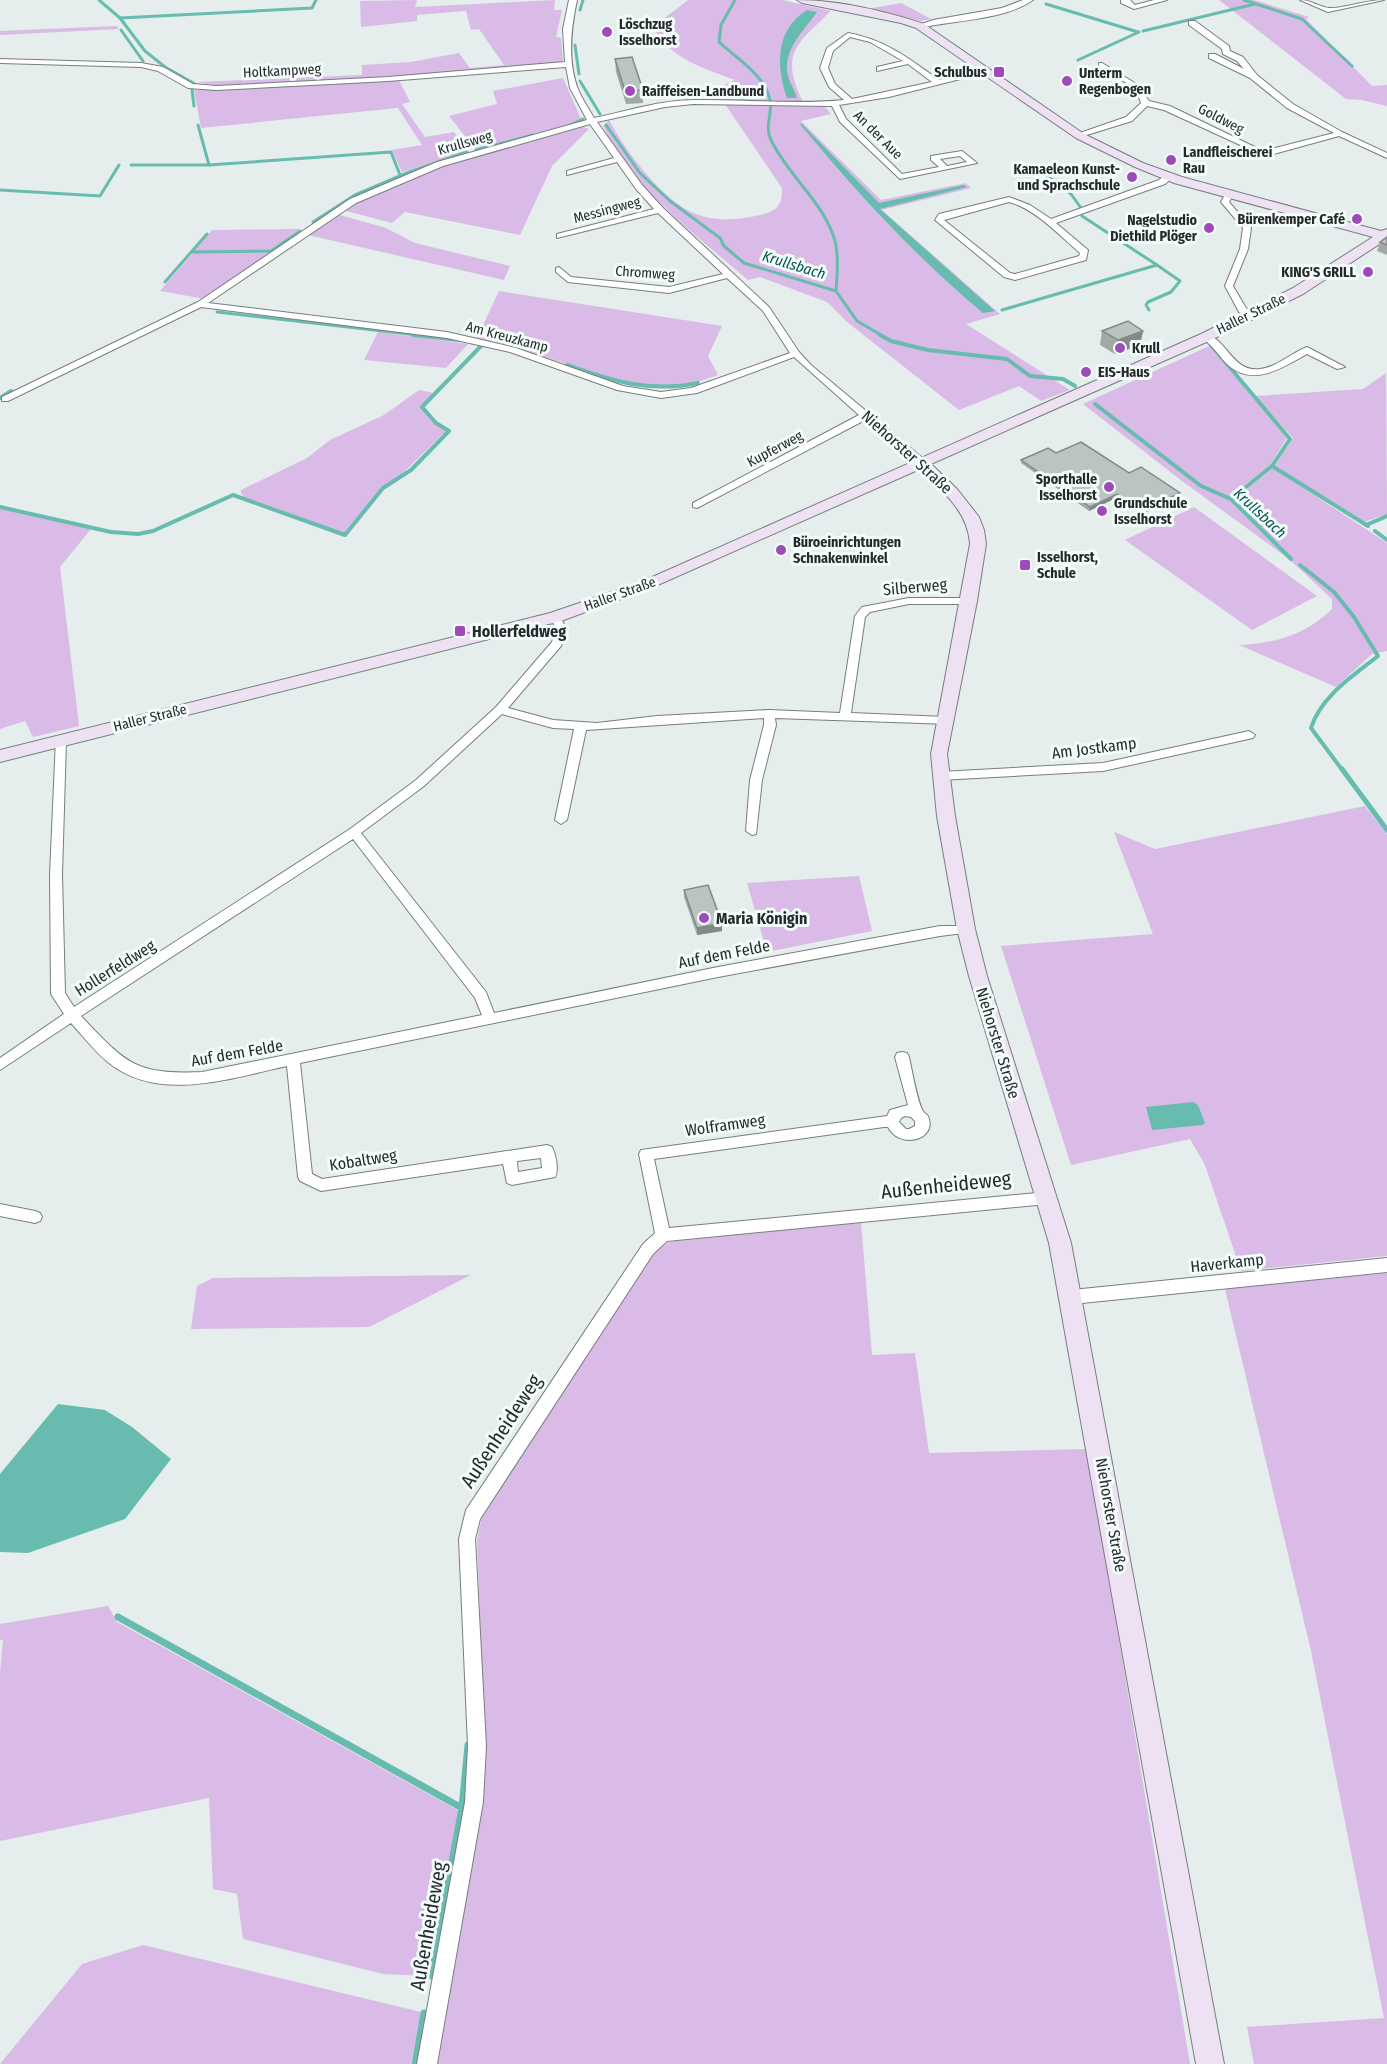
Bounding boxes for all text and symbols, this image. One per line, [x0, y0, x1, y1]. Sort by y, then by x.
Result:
place label: Löschzug Isselhorst [619, 16, 678, 49]
marker: Löschzug Isselhorst [600, 25, 614, 39]
street label: Holtkampweg [243, 60, 322, 82]
place label: Schulbus [934, 64, 987, 81]
marker: Schulbus [992, 65, 1006, 79]
place label: Unterm Regenbogen [1079, 65, 1151, 98]
marker: Unterm Regenbogen [1060, 74, 1074, 88]
place label: Raiffeisen-Landbund [642, 83, 764, 100]
marker: Raiffeisen-Landbund [623, 84, 637, 98]
street label: Goldweg [1195, 100, 1247, 138]
street label: An der Aue [850, 107, 906, 163]
street label: Krullsweg [436, 127, 494, 159]
place label: Landfleischerei Rau [1183, 144, 1273, 177]
marker: Landfleischerei Rau [1164, 153, 1178, 167]
place label: Kamaeleon Kunst- und Sprachschule [1013, 161, 1120, 194]
marker: Kamaeleon Kunst- und Sprachschule [1125, 170, 1139, 184]
street label: Messingweg [572, 193, 643, 227]
place label: Bürenkemper Café [1238, 211, 1345, 228]
place label: Nagelstudio Diethild Plöger [1110, 212, 1198, 245]
marker: Bürenkemper Café [1350, 212, 1364, 226]
marker: Nagelstudio Diethild Plöger [1202, 221, 1216, 235]
water label: Krullsbach [760, 247, 828, 283]
street label: Chromweg [615, 262, 676, 284]
place label: KING'S GRILL [1281, 264, 1356, 281]
marker: KING'S GRILL [1361, 265, 1375, 279]
street label: Haller Straße [1214, 290, 1288, 338]
street label: Am Kreuzkamp [464, 318, 550, 356]
place label: Krull [1132, 340, 1160, 357]
marker: Krull [1113, 341, 1127, 355]
place label: EIS-Haus [1098, 364, 1150, 381]
marker: EIS-Haus [1079, 365, 1093, 379]
street label: Niehorster Straße [858, 406, 956, 498]
street label: Kupferweg [744, 427, 806, 471]
place label: Sporthalle Isselhorst [1036, 471, 1098, 504]
marker: Sporthalle Isselhorst [1102, 480, 1116, 494]
water label: Krullsbach [1230, 484, 1290, 542]
place label: Grundschule Isselhorst [1114, 495, 1187, 528]
marker: Grundschule Isselhorst [1095, 504, 1109, 518]
place label: Büroeinrichtungen Schnakenwinkel [793, 534, 901, 567]
marker: Büroeinrichtungen Schnakenwinkel [774, 543, 788, 557]
place label: Isselhorst, Schule [1037, 549, 1098, 582]
marker: Isselhorst, Schule [1018, 558, 1032, 572]
street label: Haller Straße [582, 573, 658, 615]
street label: Silberweg [882, 575, 948, 599]
place label: Hollerfeldweg [472, 622, 566, 641]
marker: Hollerfeldweg [453, 624, 467, 638]
street label: Haller Straße [112, 701, 188, 735]
street label: Am Jostkamp [1051, 733, 1137, 763]
place label: Maria Königin [716, 909, 807, 928]
marker: Maria Königin [697, 911, 711, 925]
street label: Hollerfeldweg [71, 936, 159, 1000]
street label: Auf dem Felde [677, 936, 772, 972]
street label: Niehorster Straße [972, 985, 1024, 1101]
street label: Auf dem Felde [190, 1036, 285, 1070]
street label: Wolframweg [684, 1110, 767, 1140]
street label: Kobaltweg [328, 1145, 399, 1175]
street label: Außenheideweg [880, 1166, 1013, 1204]
street label: Haverkamp [1189, 1250, 1265, 1276]
street label: Außenheideweg [455, 1369, 547, 1492]
street label: Niehorster Straße [1092, 1456, 1130, 1574]
street label: Außenheideweg [405, 1859, 451, 1992]

